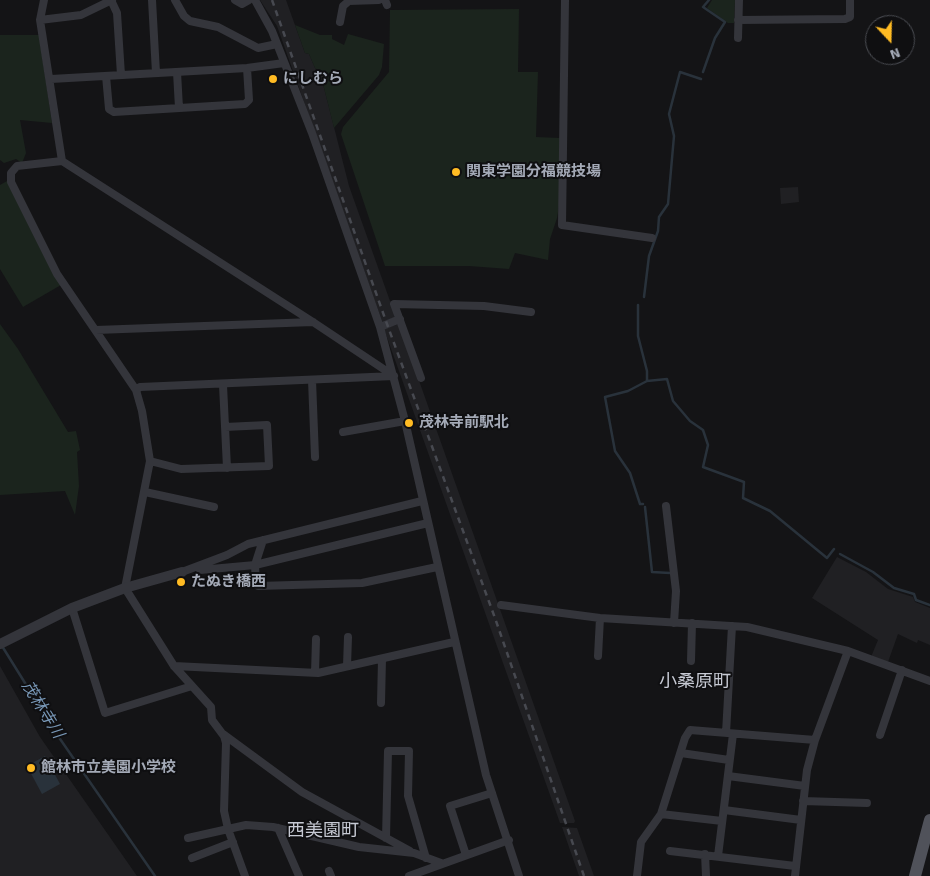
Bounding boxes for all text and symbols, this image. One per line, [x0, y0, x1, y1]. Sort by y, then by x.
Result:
north arrow [865, 15, 915, 65]
text: N [888, 44, 903, 63]
place label: にしむら [283, 70, 343, 88]
marker: にしむら [267, 73, 279, 85]
place label: 関東学園分福競技場 [466, 163, 601, 181]
marker: 関東学園分福競技場 [450, 166, 462, 178]
place label: 茂林寺前駅北 [419, 414, 509, 432]
marker: 茂林寺前駅北 [403, 417, 415, 429]
place label: たぬき橋西 [191, 573, 266, 591]
marker: たぬき橋西 [175, 576, 187, 588]
district label: 小桑原町 [659, 671, 731, 693]
water label: 茂林寺川 [17, 678, 67, 742]
place label: 館林市立美園小学校 [41, 759, 176, 777]
marker: 館林市立美園小学校 [25, 762, 37, 774]
district label: 西美園町 [287, 820, 359, 842]

